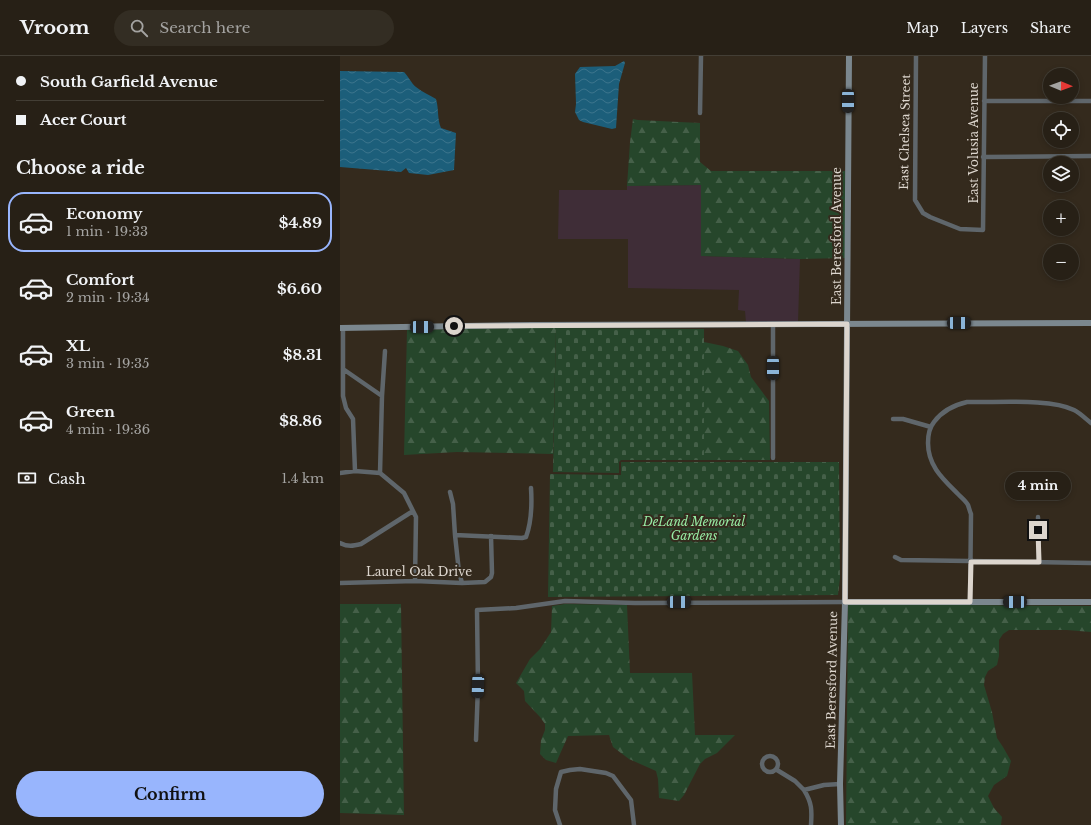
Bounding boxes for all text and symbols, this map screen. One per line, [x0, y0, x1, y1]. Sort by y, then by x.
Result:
search box [114, 10, 394, 46]
text: Vroom [20, 16, 90, 39]
icon: search [128, 17, 150, 39]
text: Search here [160, 18, 250, 37]
text: Map [906, 19, 939, 37]
text: Layers [961, 19, 1008, 37]
text: Share [1030, 19, 1071, 37]
north arrow [1043, 68, 1079, 104]
map controls [1043, 68, 1079, 280]
text: South Garfield Avenue [40, 72, 218, 91]
street label: East Chelsea Street [896, 73, 913, 190]
street label: East Volusia Avenue [966, 82, 981, 204]
car [842, 89, 854, 113]
text: Acer Court [40, 110, 126, 129]
button: locate [1043, 112, 1079, 148]
button: layers [1043, 156, 1079, 192]
text: Choose a ride [16, 157, 145, 179]
street label: East Beresford Avenue [829, 167, 844, 305]
button: + [1043, 200, 1079, 236]
icon: car [18, 204, 54, 240]
text: Economy [66, 204, 143, 223]
text: $4.89 [279, 213, 322, 232]
text: 1 min · 19:33 [66, 223, 148, 240]
button: − [1043, 244, 1079, 280]
icon: car [18, 270, 54, 306]
text: Comfort [66, 270, 134, 289]
text: $6.60 [277, 279, 322, 298]
text: 2 min · 19:34 [66, 289, 150, 306]
route start [445, 317, 463, 335]
car [947, 317, 971, 329]
car [410, 321, 434, 333]
icon: car [18, 336, 54, 372]
text: XL [66, 336, 90, 355]
text: $8.31 [283, 345, 322, 364]
text: 3 min · 19:35 [66, 355, 150, 372]
car [767, 356, 779, 380]
icon: car [18, 402, 54, 438]
text: Green [66, 402, 115, 421]
text: $8.86 [279, 411, 322, 430]
text: 4 min · 19:36 [66, 421, 150, 438]
icon: cash [16, 467, 38, 489]
text: Cash [48, 469, 85, 488]
text: 1.4 km [281, 470, 324, 487]
callout: 4 min [1005, 472, 1071, 500]
text: 4 min [1018, 477, 1058, 494]
park label: DeLand Memorial Gardens [642, 514, 745, 543]
route end [1029, 521, 1047, 539]
street label: Laurel Oak Drive [366, 564, 472, 579]
car [667, 596, 691, 608]
car [1003, 596, 1027, 608]
street label: East Beresford Avenue [823, 611, 840, 749]
car [472, 674, 484, 698]
button: Confirm [16, 771, 324, 817]

